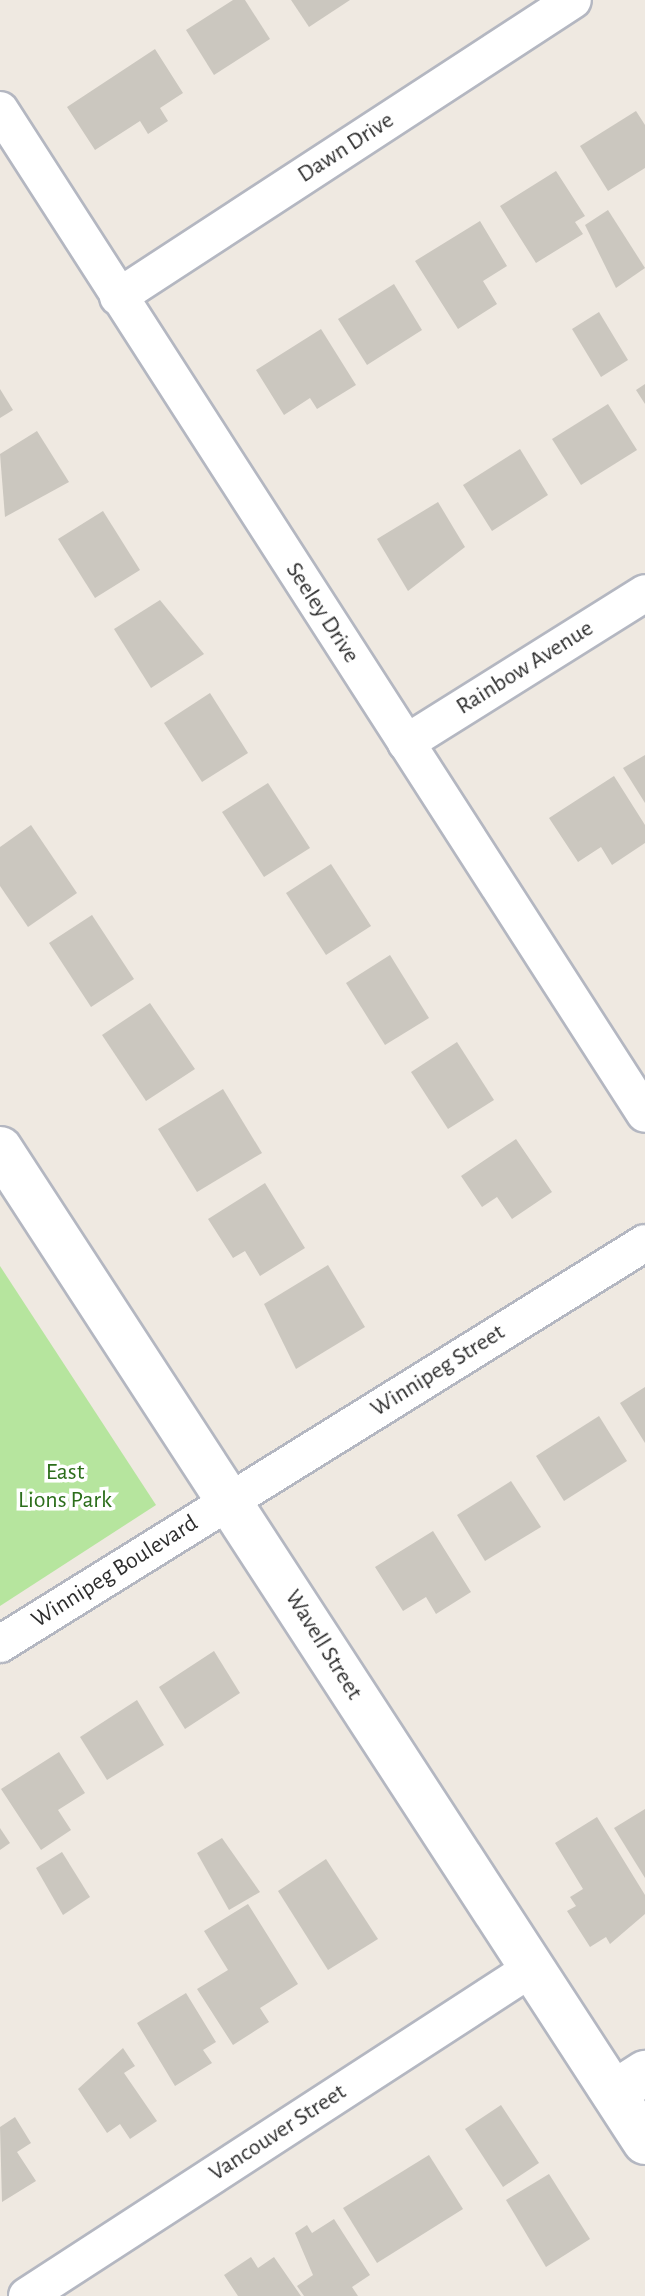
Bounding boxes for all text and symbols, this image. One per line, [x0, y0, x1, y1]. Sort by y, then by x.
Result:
street label: Dawn Drive [293, 106, 399, 190]
street label: Seeley Drive [279, 557, 365, 669]
street label: Rainbow Avenue [451, 614, 599, 722]
street label: Winnipeg Street [366, 1318, 510, 1424]
park label: East Lions Park [18, 1459, 112, 1515]
street label: Winnipeg Boulevard [27, 1509, 203, 1635]
street label: Wavell Street [278, 1585, 368, 1705]
street label: Vancouver Street [204, 2078, 352, 2188]

